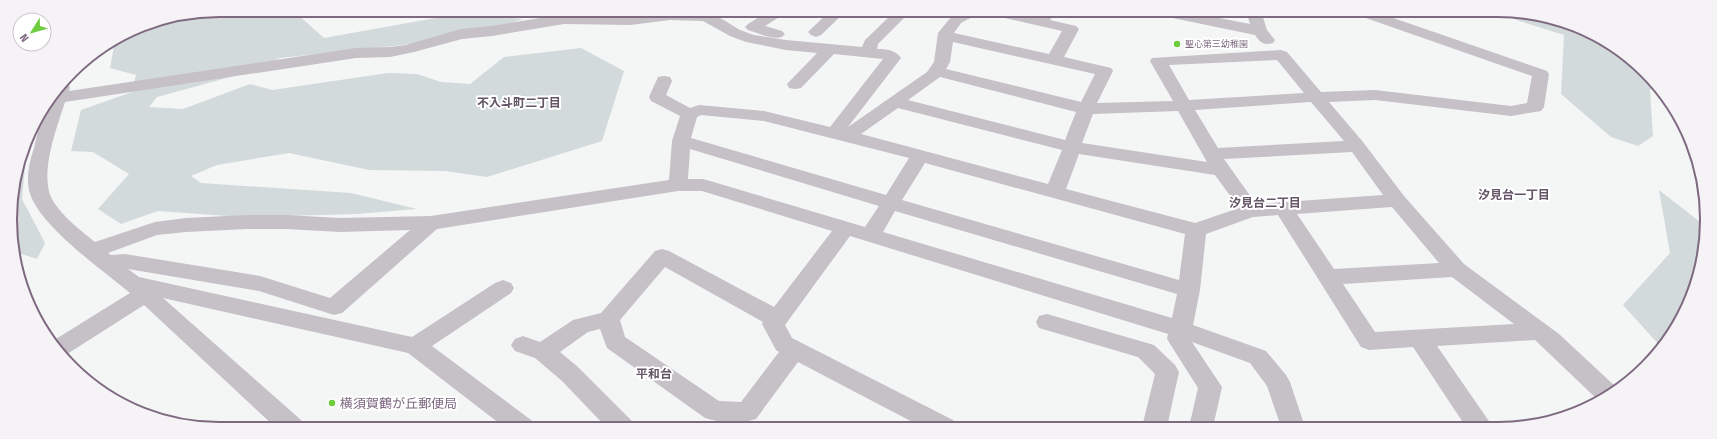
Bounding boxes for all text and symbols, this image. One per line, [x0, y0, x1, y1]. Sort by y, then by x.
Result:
north arrow [12, 12, 52, 52]
text: N [17, 31, 32, 44]
marker: 聖心第三幼稚園 [1172, 39, 1182, 49]
place label: 聖心第三幼稚園 [1185, 39, 1248, 49]
district label: 不入斗町二丁目 [477, 96, 561, 110]
district label: 汐見台一丁目 [1478, 188, 1550, 202]
district label: 汐見台二丁目 [1229, 196, 1301, 210]
district label: 平和台 [636, 367, 672, 381]
place label: 横須賀鶴が丘郵便局 [340, 396, 457, 411]
marker: 横須賀鶴が丘郵便局 [327, 398, 337, 408]

